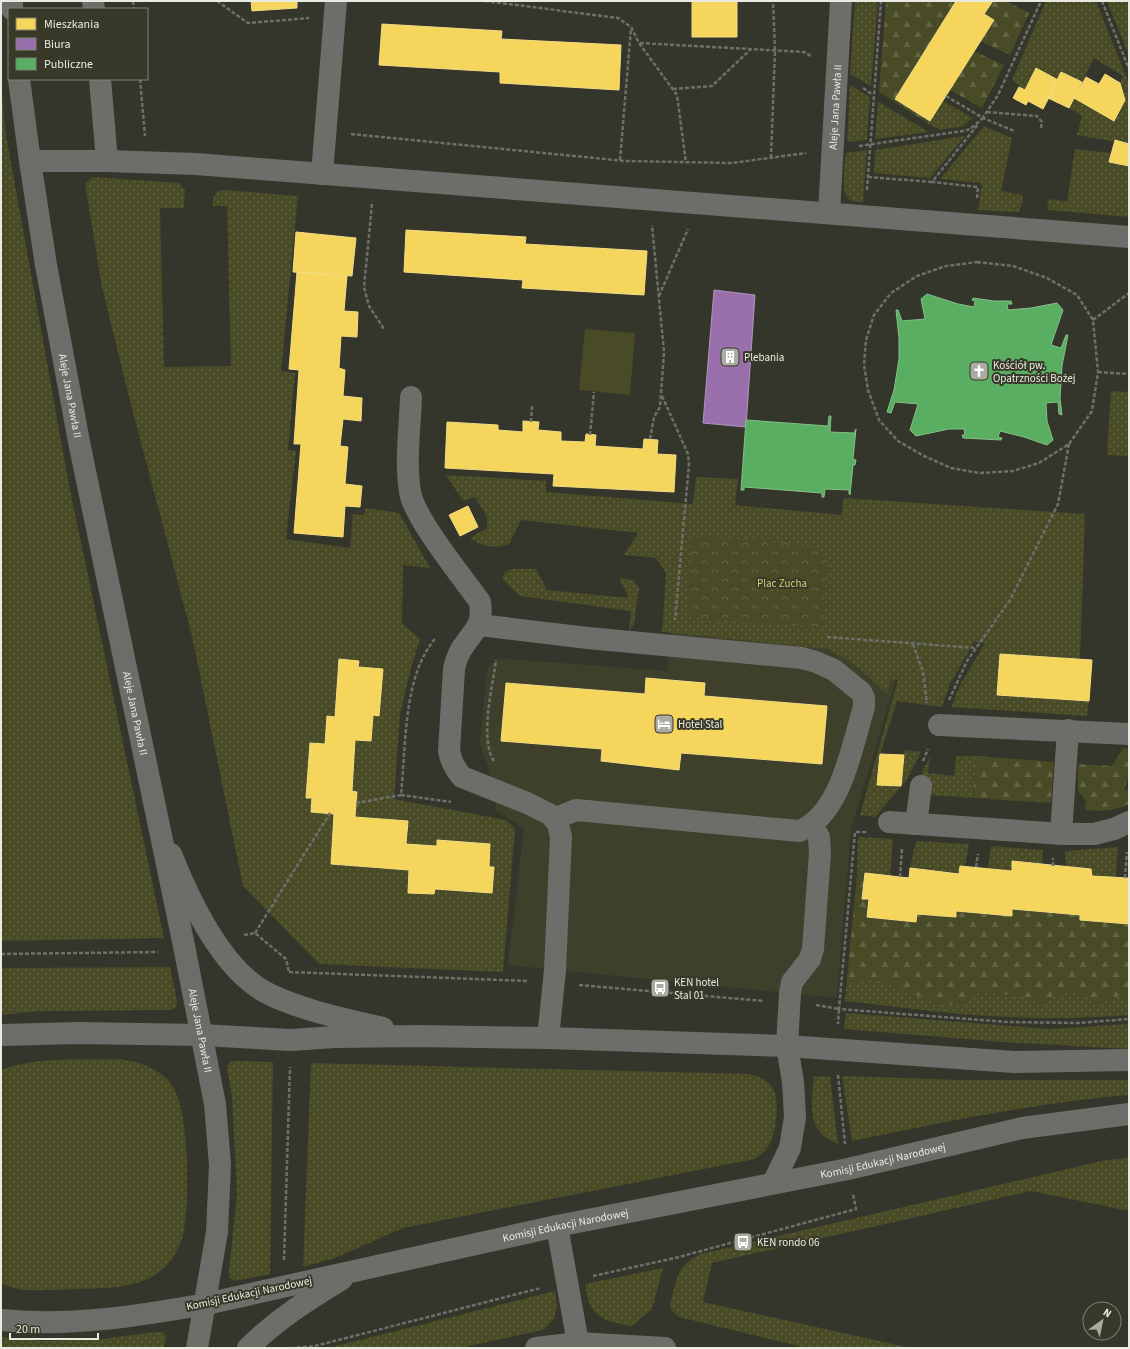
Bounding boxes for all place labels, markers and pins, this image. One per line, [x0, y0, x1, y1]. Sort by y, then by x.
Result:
building icon: Plebania [719, 346, 741, 368]
place label: Plebania [744, 350, 784, 365]
place label: Kościół pw. Opatrzności Bożej [993, 358, 1075, 386]
church icon: Kościół pw. Opatrzności Bożej [968, 360, 990, 382]
hotel icon: Hotel Stal [653, 713, 675, 735]
place label: Hotel Stal [678, 717, 723, 732]
place label: KEN hotel Stal 01 [674, 975, 719, 1003]
bus stop icon: KEN hotel Stal 01 [649, 977, 671, 999]
bus stop icon: KEN rondo 06 [732, 1231, 754, 1253]
place label: KEN rondo 06 [757, 1235, 820, 1250]

